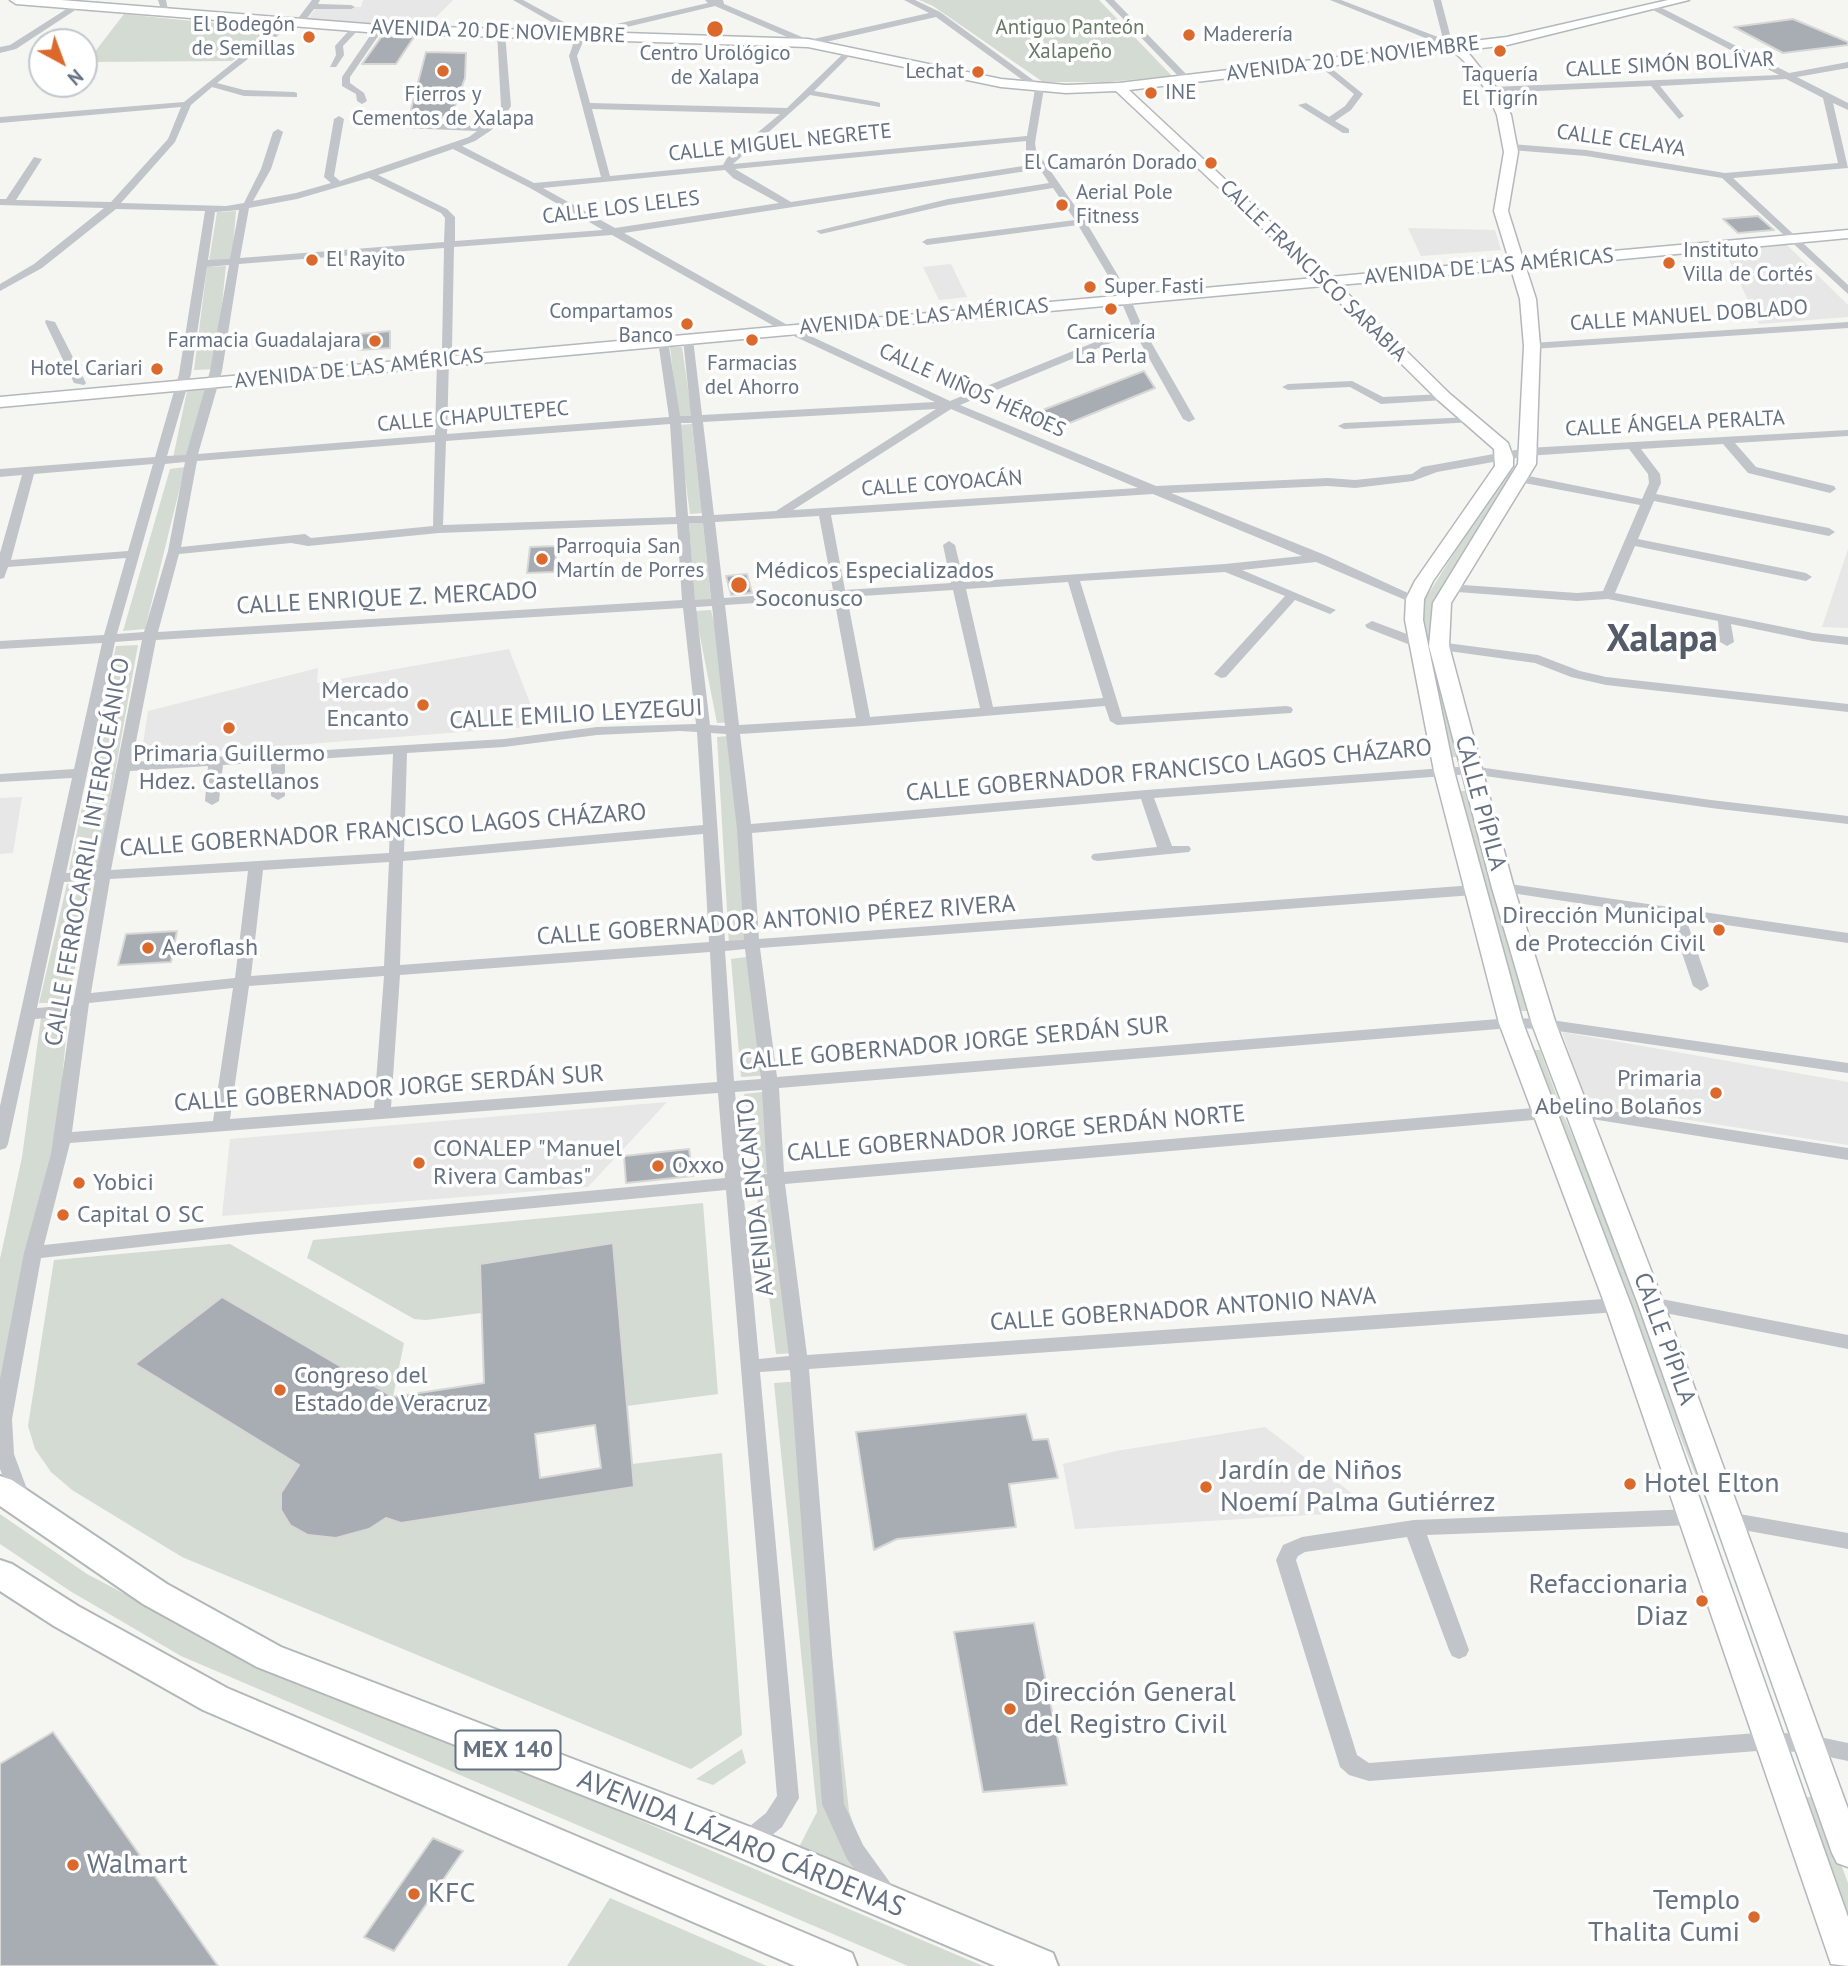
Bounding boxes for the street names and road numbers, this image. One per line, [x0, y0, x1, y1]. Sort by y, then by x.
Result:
street label: AVENIDA 20 DE NOVIEMBRE [370, 15, 626, 49]
street label: AVENIDA 20 DE NOVIEMBRE [1225, 31, 1481, 87]
street label: CALLE SIMÓN BOLÍVAR [1565, 47, 1775, 83]
street label: CALLE MIGUEL NEGRETE [667, 119, 893, 167]
street label: CALLE CELAYA [1555, 119, 1687, 163]
street label: CALLE FRANCISCO SARABIA [1214, 175, 1412, 367]
street label: CALLE LOS LELES [541, 186, 701, 230]
street label: AVENIDA DE LAS AMÉRICAS [1363, 244, 1615, 290]
street label: AVENIDA DE LAS AMÉRICAS [798, 294, 1050, 340]
street label: CALLE MANUEL DOBLADO [1569, 295, 1809, 337]
street label: CALLE NIÑOS HÉROES [875, 339, 1069, 443]
street label: AVENIDA DE LAS AMÉRICAS [233, 343, 485, 395]
street label: CALLE CHAPULTEPEC [376, 396, 570, 438]
street label: CALLE ÁNGELA PERALTA [1565, 406, 1785, 442]
street label: CALLE COYOACÁN [861, 466, 1023, 502]
street label: CALLE ENRIQUE Z. MERCADO [236, 577, 538, 621]
street label: CALLE FERROCARRIL INTEROCEÁNICO [40, 656, 136, 1048]
street label: CALLE EMILIO LEYZEGUI [449, 694, 703, 736]
street label: CALLE PÍPILA [1448, 732, 1512, 874]
street label: CALLE GOBERNADOR FRANCISCO LAGOS CHÁZARO [905, 734, 1433, 808]
street label: CALLE GOBERNADOR FRANCISCO LAGOS CHÁZARO [119, 798, 647, 864]
street label: CALLE GOBERNADOR ANTONIO PÉREZ RIVERA [536, 890, 1016, 952]
street label: CALLE GOBERNADOR JORGE SERDÁN SUR [738, 1011, 1170, 1077]
street label: CALLE GOBERNADOR JORGE SERDÁN SUR [173, 1060, 605, 1118]
street label: AVENIDA ENCANTO [731, 1097, 781, 1297]
street label: CALLE GOBERNADOR JORGE SERDÁN NORTE [786, 1100, 1246, 1168]
street label: CALLE PÍPILA [1627, 1269, 1701, 1409]
street label: CALLE GOBERNADOR ANTONIO NAVA [989, 1282, 1377, 1338]
road number: MEX 140 [456, 1730, 560, 1770]
street label: AVENIDA LÁZARO CÁRDENAS [572, 1763, 910, 1925]

